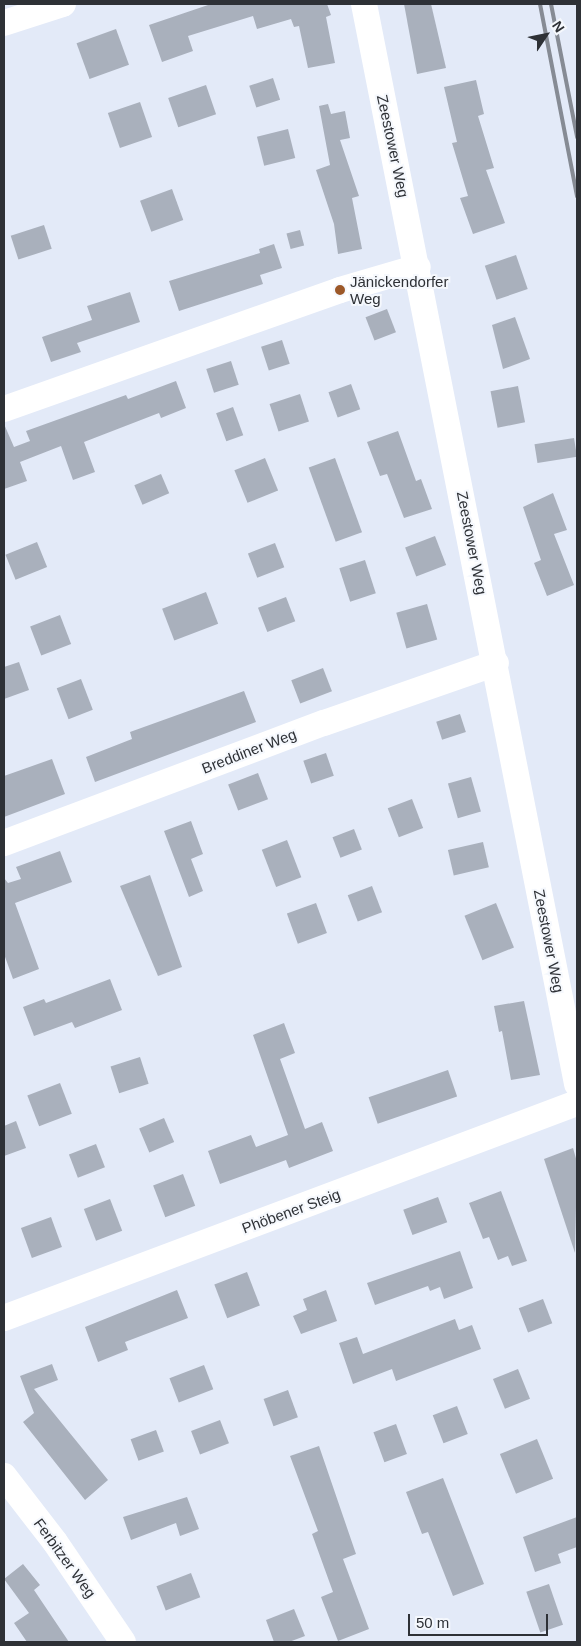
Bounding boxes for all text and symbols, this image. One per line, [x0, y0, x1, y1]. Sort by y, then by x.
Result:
north arrow [521, 10, 571, 60]
text: N [549, 18, 568, 35]
street label: Zeestower Weg [373, 93, 413, 199]
place label: Jänickendorfer Weg [350, 272, 448, 307]
marker: Jänickendorfer Weg [334, 284, 346, 296]
street label: Zeestower Weg [453, 490, 491, 596]
street label: Breddiner Weg [199, 725, 299, 777]
street label: Zeestower Weg [530, 888, 568, 994]
street label: Phöbener Steig [239, 1185, 343, 1237]
street label: Ferbitzer Weg [30, 1515, 100, 1601]
scale bar [411, 1604, 551, 1636]
text: 50 m [416, 1614, 449, 1631]

